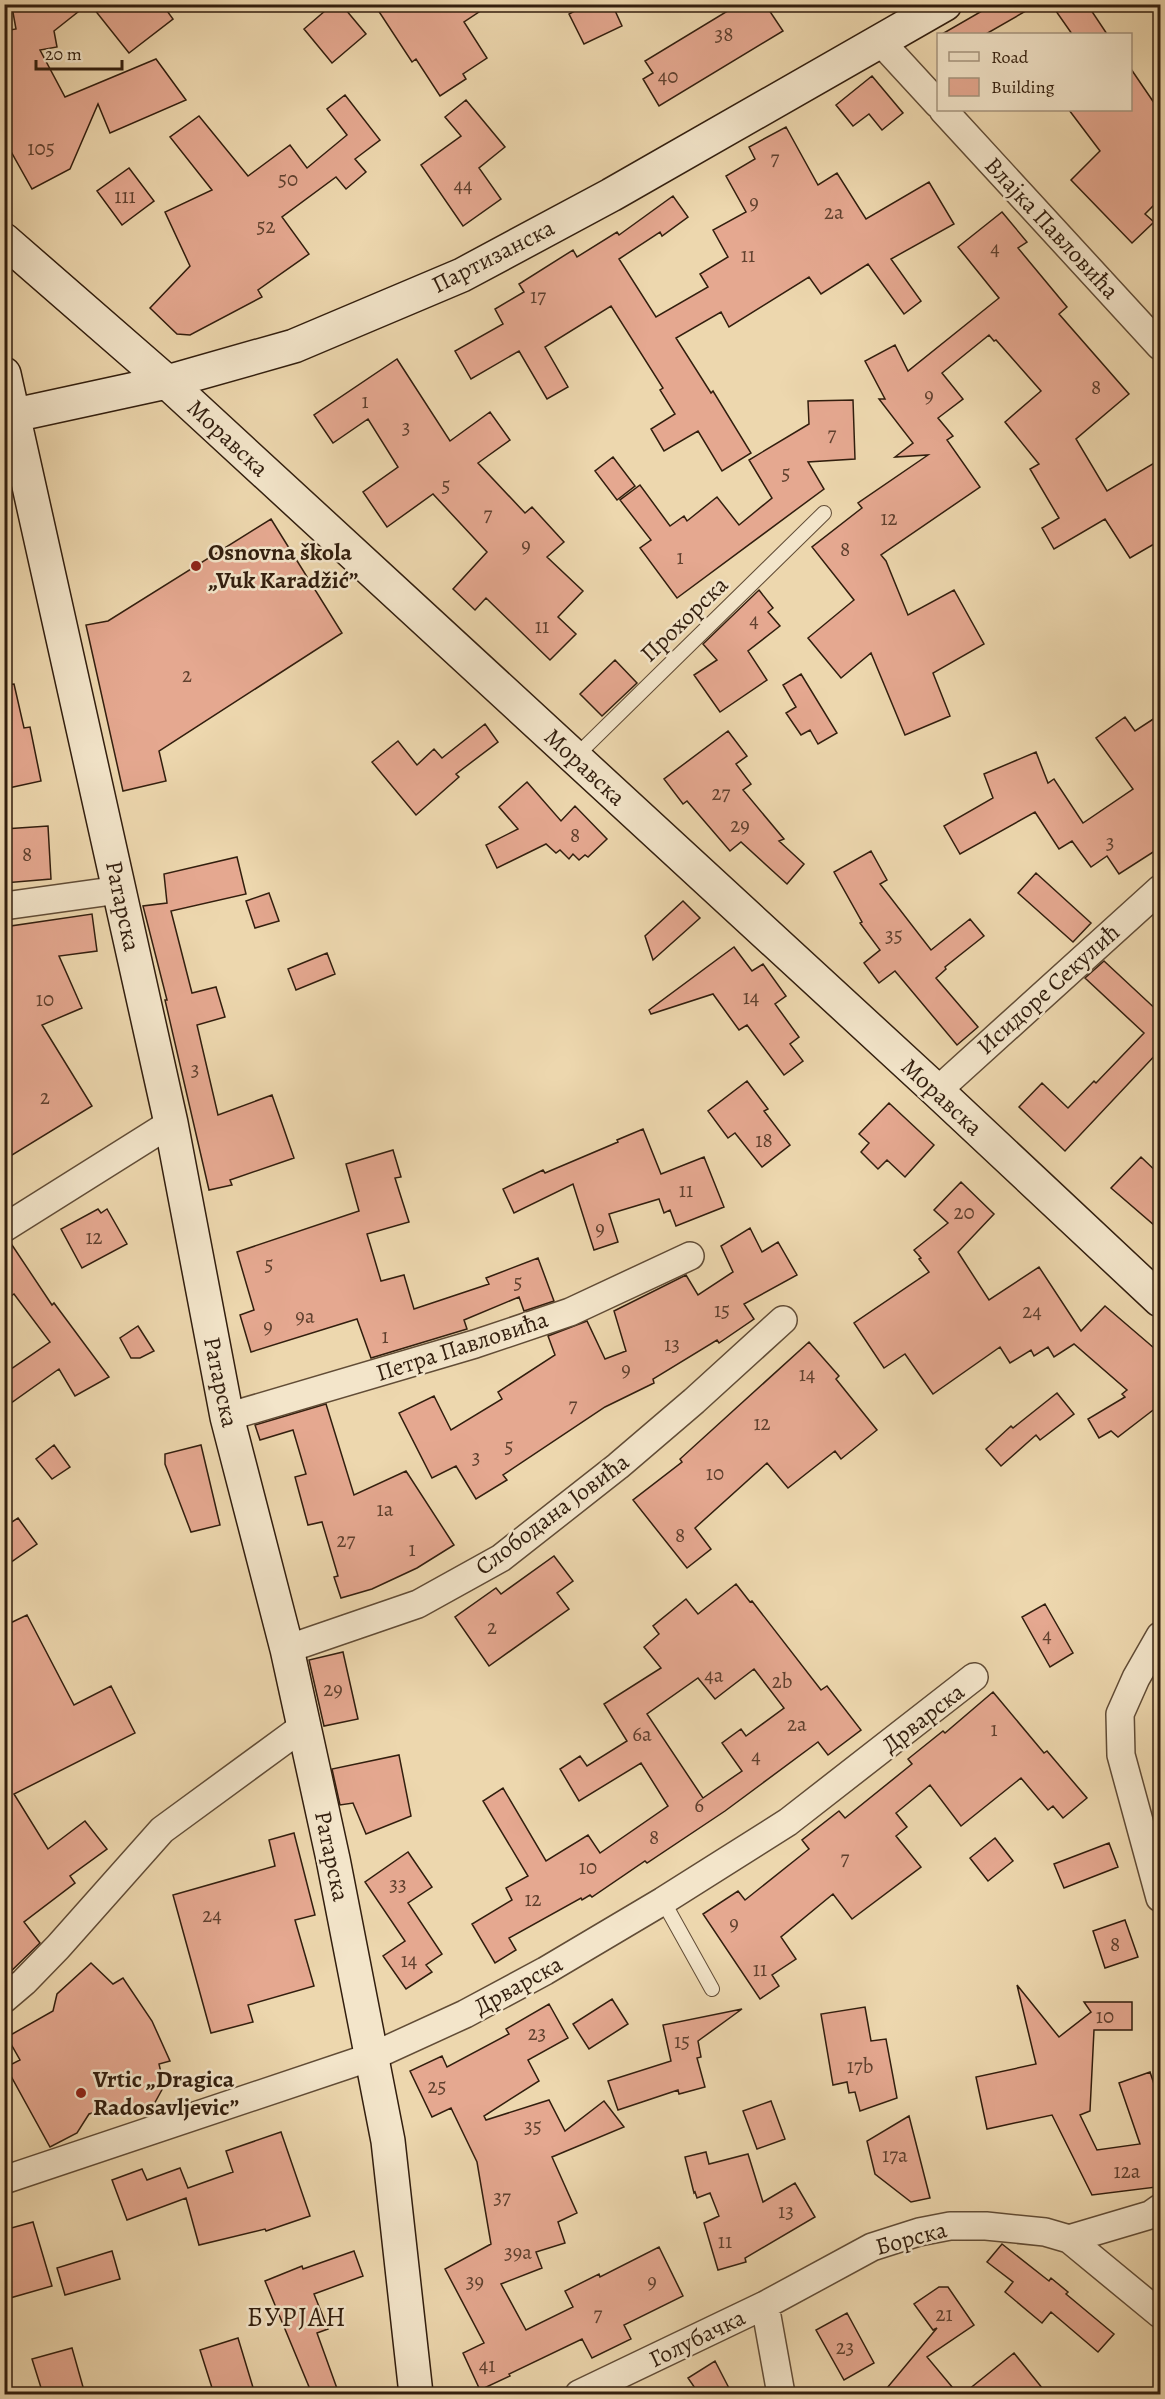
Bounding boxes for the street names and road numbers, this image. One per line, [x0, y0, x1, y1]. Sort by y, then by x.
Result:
street label: Влајка Павловића [978, 150, 1126, 306]
street label: Партизанска [426, 211, 560, 301]
street label: Моравска [180, 392, 276, 484]
street label: Прохорска [633, 569, 735, 669]
street label: Моравска [537, 721, 633, 813]
street label: Ратарска [98, 858, 148, 954]
street label: Исидоре Секулић [970, 916, 1126, 1062]
street label: Моравска [894, 1051, 990, 1143]
street label: Петра Павловића [372, 1303, 552, 1389]
street label: Ратарска [196, 1334, 246, 1430]
street label: Слободана Јовића [469, 1446, 635, 1582]
street label: Дрварска [875, 1676, 971, 1760]
street label: Ратарска [307, 1808, 357, 1904]
street label: Дрварска [468, 1948, 568, 2022]
street label: Борска [872, 2213, 950, 2263]
street label: Голубачка [644, 2301, 750, 2375]

